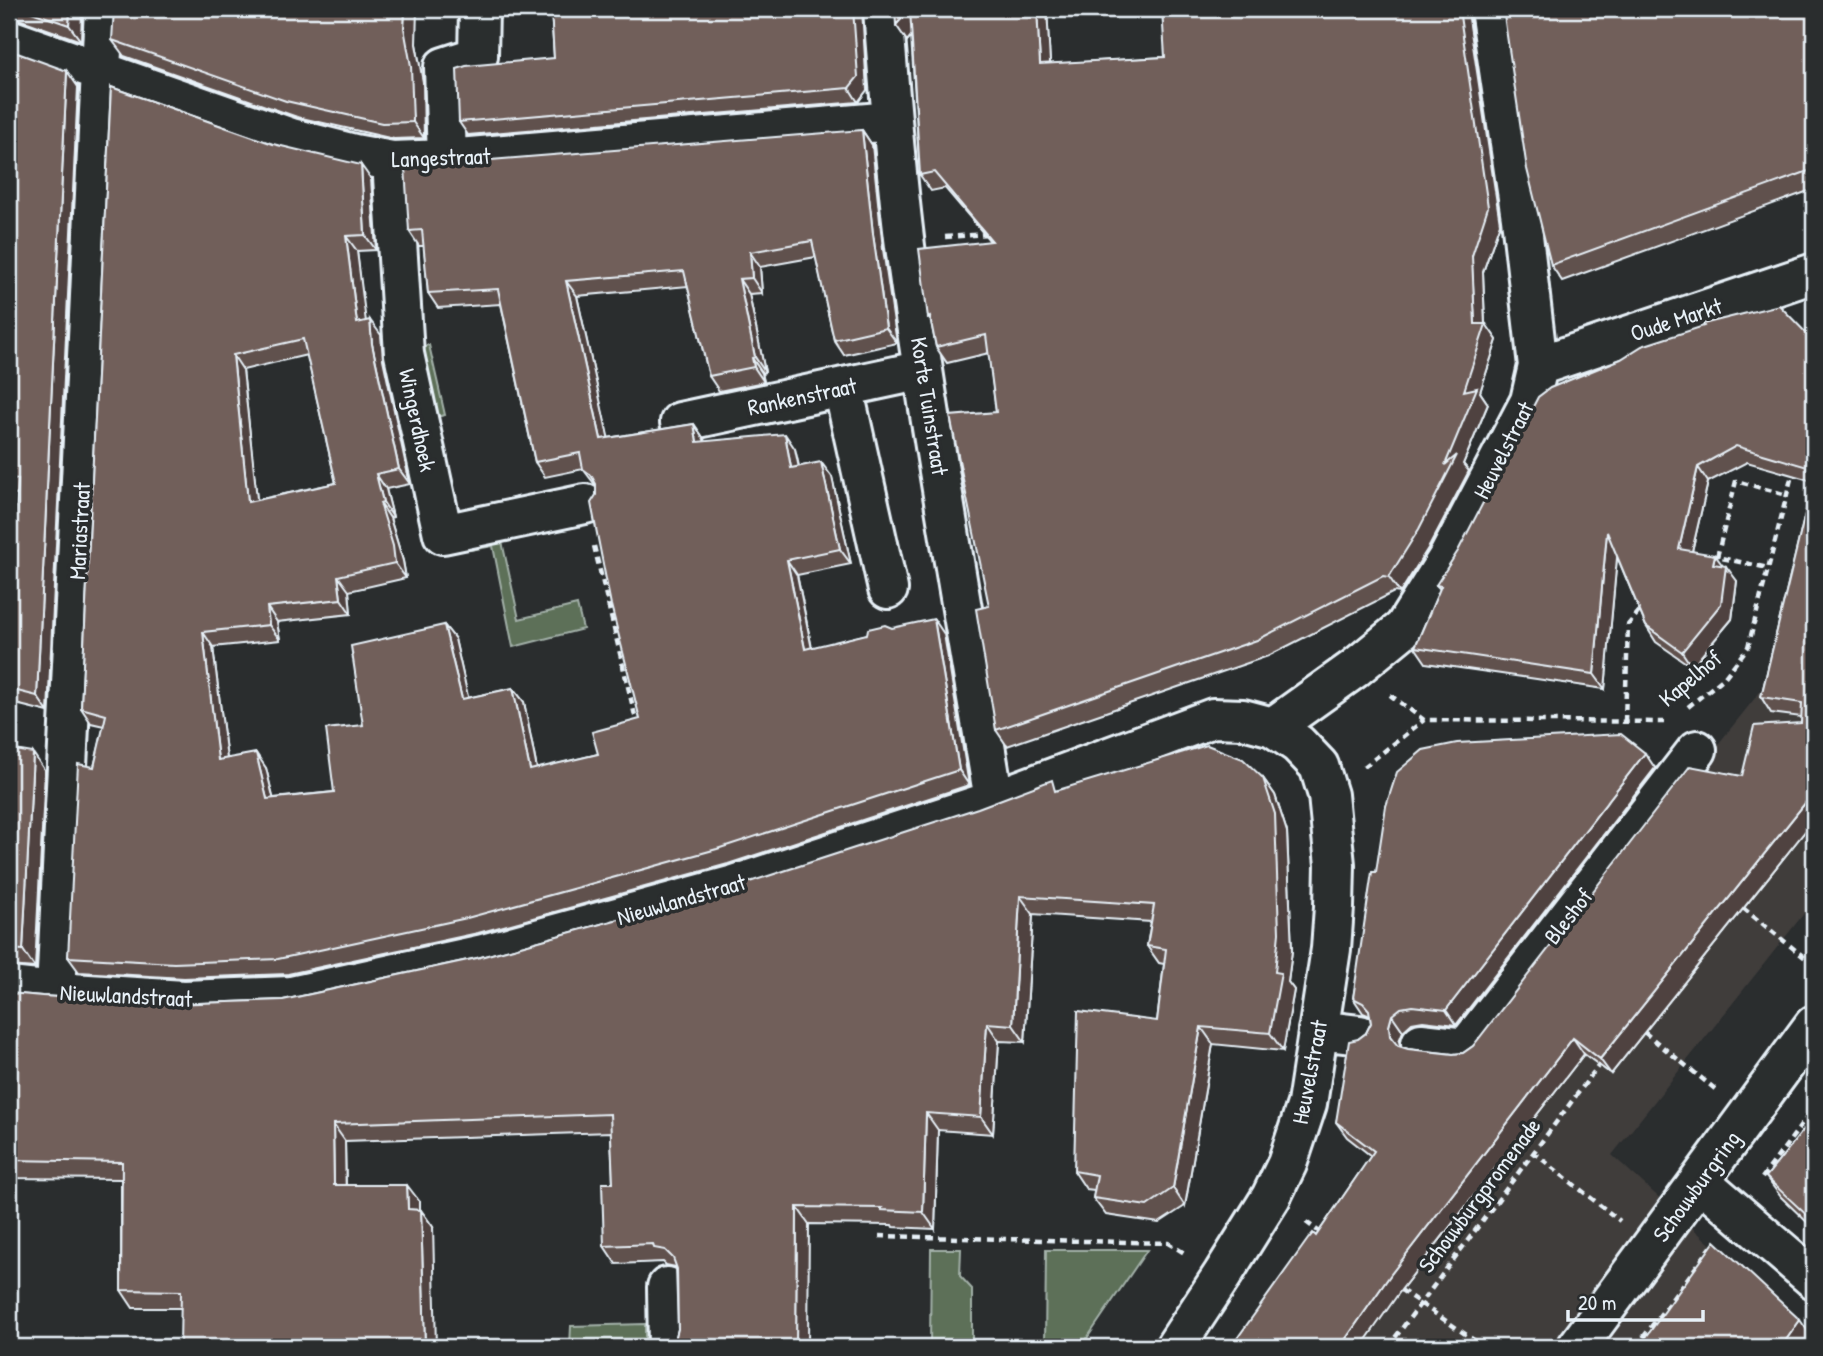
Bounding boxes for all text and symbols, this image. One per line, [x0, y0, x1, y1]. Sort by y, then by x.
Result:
street label: Langestraat [391, 140, 492, 174]
street label: Oude Markt [1626, 289, 1727, 348]
street label: Korte Tuinstraat [904, 335, 956, 478]
street label: Wingerdhoek [392, 366, 444, 475]
street label: Rankenstraat [745, 369, 860, 423]
street label: Heuvelstraat [1465, 395, 1541, 504]
street label: Mariastraat [61, 481, 97, 580]
street label: Kapelhof [1652, 642, 1729, 713]
street label: Nieuwlandstraat [613, 866, 750, 932]
street label: Bleshof [1536, 881, 1600, 950]
street label: Nieuwlandstraat [59, 976, 194, 1014]
street label: Heuvelstraat [1284, 1016, 1334, 1127]
street label: Schouwburgpromenade [1411, 1111, 1547, 1279]
street label: Schouwburgring [1645, 1124, 1747, 1248]
scale bar [1568, 1279, 1702, 1323]
text: 20 m [1578, 1288, 1616, 1317]

